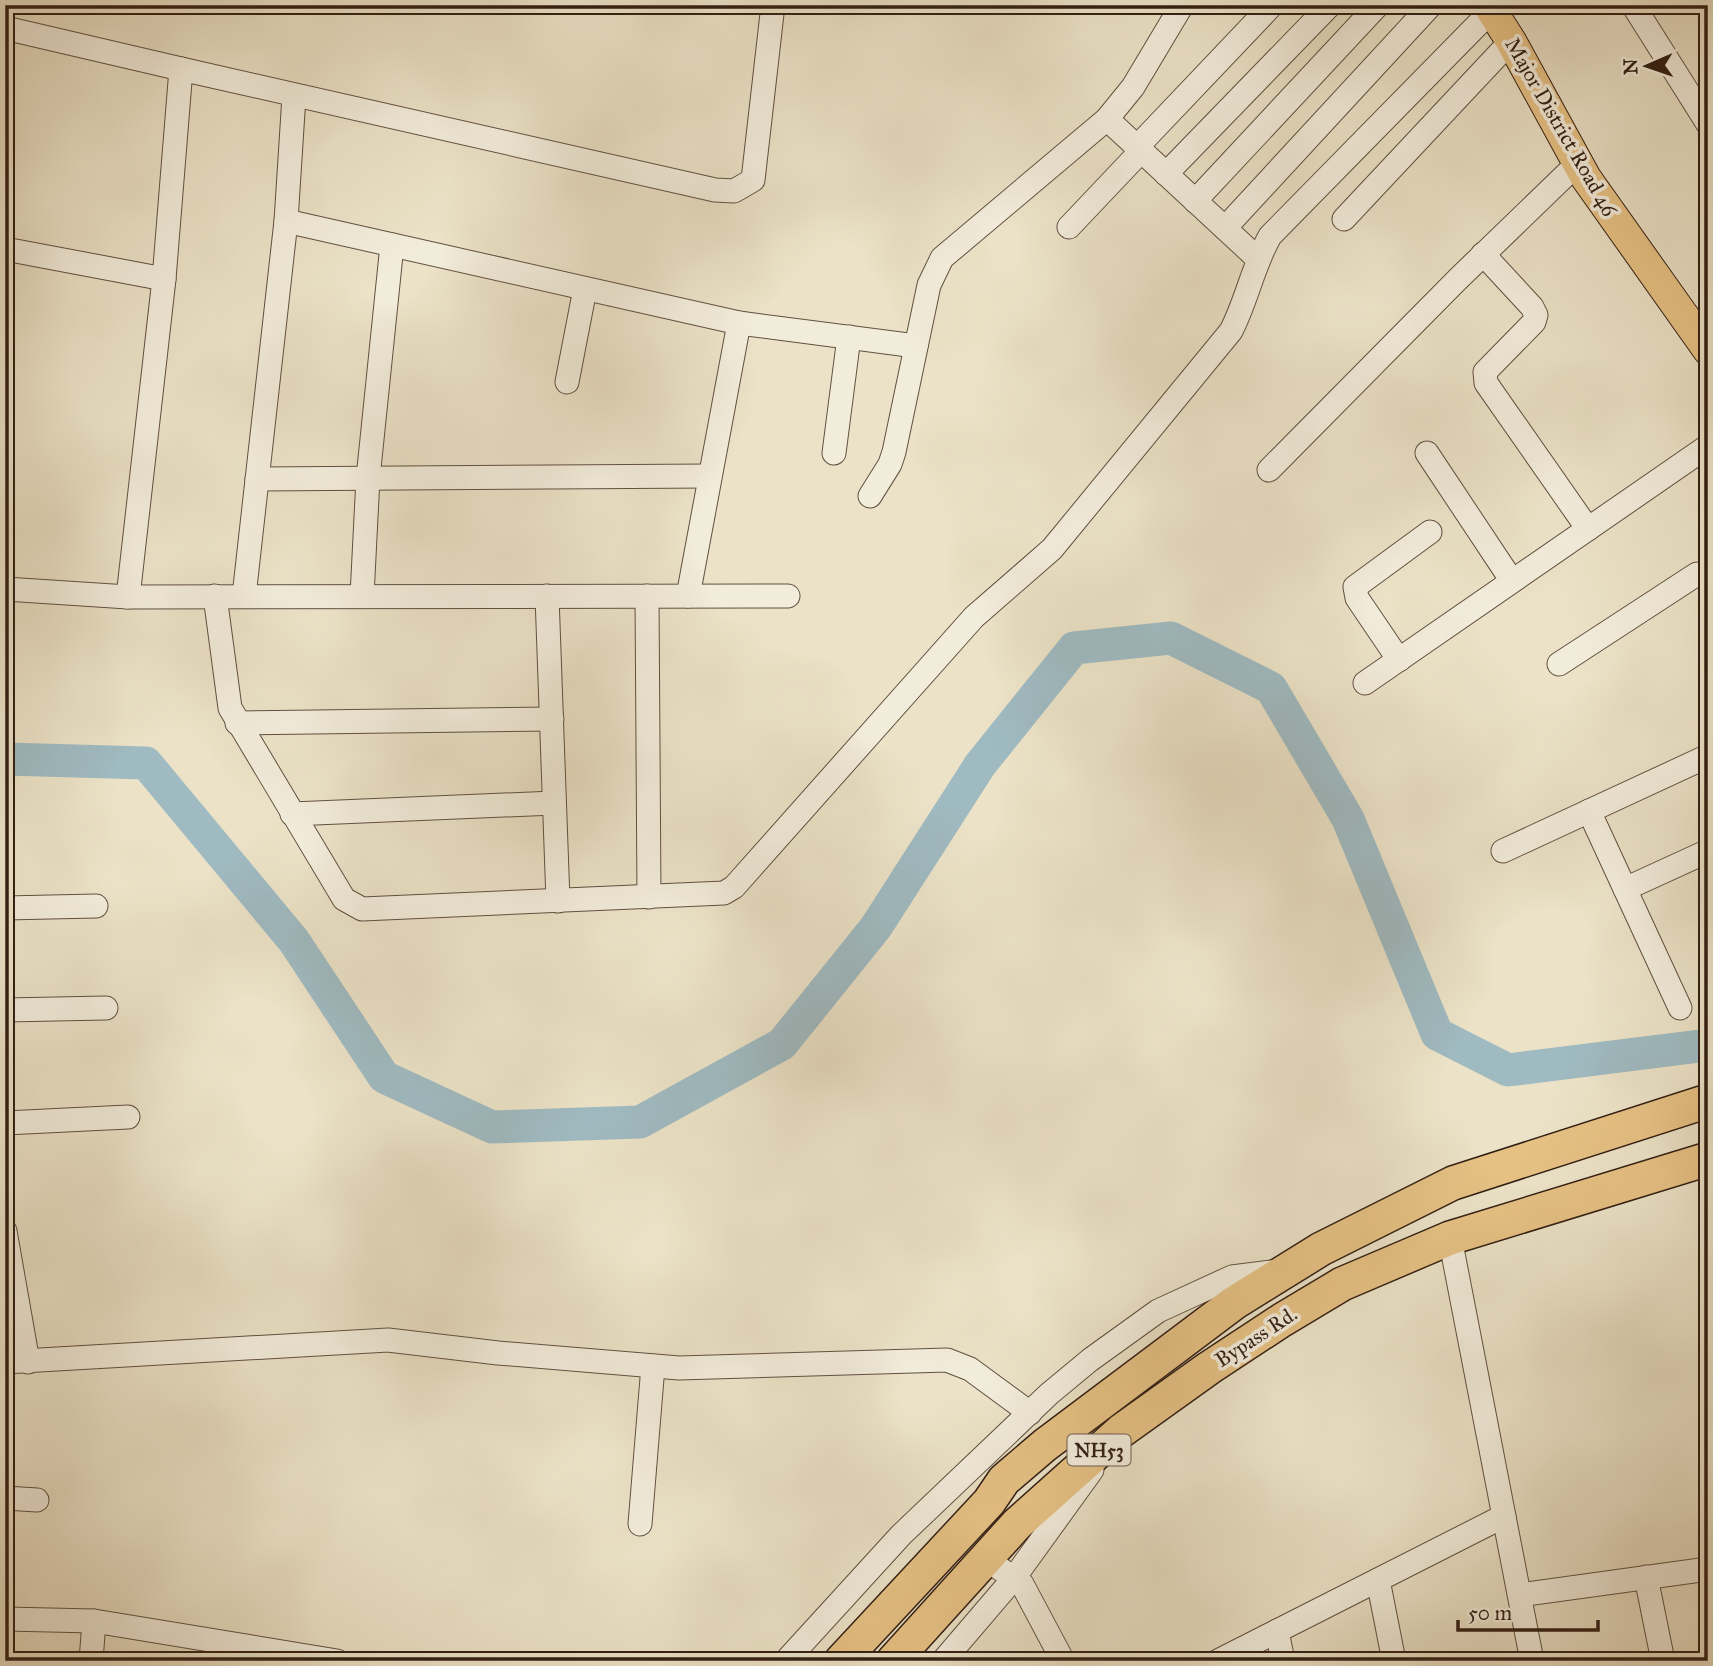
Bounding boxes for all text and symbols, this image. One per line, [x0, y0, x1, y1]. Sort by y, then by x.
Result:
north arrow [1612, 32, 1682, 102]
street label: Major District Road 46 [1499, 33, 1623, 222]
text: N [1619, 58, 1642, 75]
street label: Bypass Rd. [1210, 1301, 1302, 1373]
road number: NH53 [1068, 1434, 1130, 1466]
scale bar [1458, 1589, 1598, 1633]
text: 50 m [1468, 1600, 1513, 1626]

